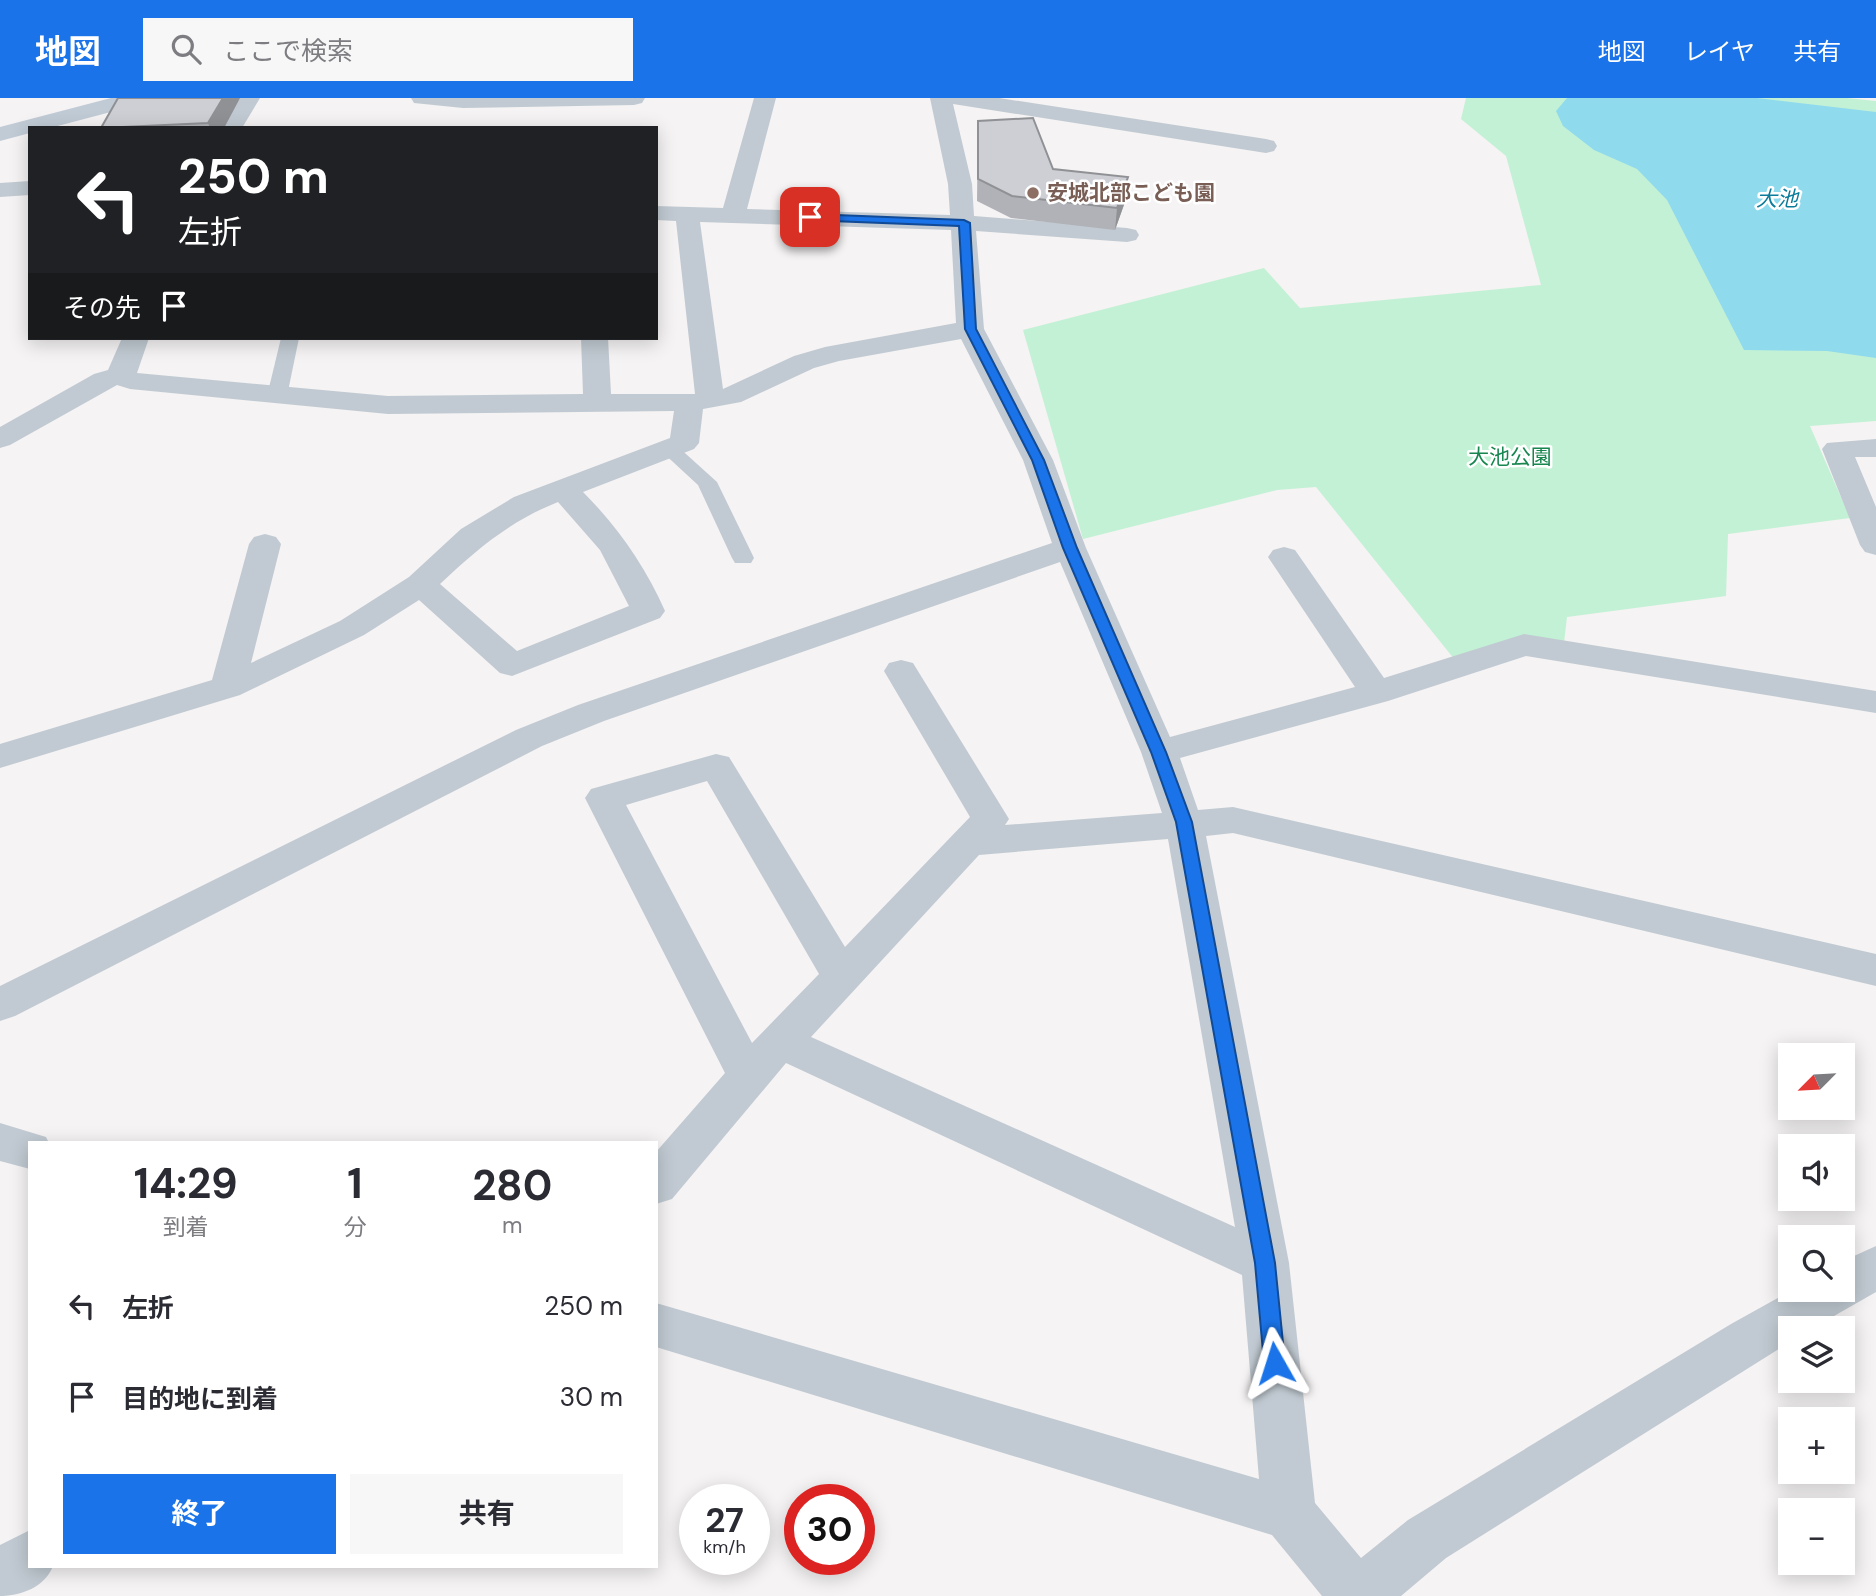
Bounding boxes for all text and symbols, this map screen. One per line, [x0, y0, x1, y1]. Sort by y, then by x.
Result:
search box [143, 18, 633, 81]
text: 地図 [35, 30, 101, 73]
icon: search [167, 30, 205, 68]
text: ここで検索 [223, 34, 353, 68]
text: 地図 [1598, 36, 1646, 67]
text: レイヤ [1684, 36, 1755, 67]
text: 共有 [1793, 36, 1841, 67]
text: 250 m [178, 144, 329, 208]
icon: left [63, 154, 154, 245]
place label: 安城北部こども園 [1047, 179, 1215, 207]
marker: 安城北部こども園 [1025, 185, 1041, 201]
water label: 大池 [1756, 185, 1800, 213]
pin [780, 187, 840, 247]
icon: arrive [791, 198, 829, 236]
text: 左折 [178, 211, 242, 253]
icon: arrive [155, 287, 193, 325]
text: その先 [63, 291, 141, 325]
park label: 大池公園 [1468, 443, 1552, 471]
north arrow [1778, 1043, 1855, 1120]
map controls [1778, 1043, 1855, 1575]
button: sound [1778, 1134, 1855, 1211]
text: 14:29 [134, 1156, 238, 1211]
text: 1 [347, 1156, 363, 1211]
text: 280 [472, 1158, 552, 1213]
text: m [502, 1210, 522, 1240]
text: 到着 [163, 1212, 209, 1242]
text: 分 [343, 1212, 366, 1242]
button: search [1778, 1225, 1855, 1302]
icon: left [63, 1287, 101, 1325]
text: 250 m [544, 1289, 623, 1323]
text: 左折 [122, 1291, 174, 1325]
button: layers [1778, 1316, 1855, 1393]
position arrow [1238, 1326, 1312, 1400]
icon: arrive [63, 1378, 101, 1416]
text: 30 m [560, 1380, 623, 1414]
text: 目的地に到着 [122, 1382, 278, 1416]
button: + [1778, 1407, 1855, 1484]
button: 終了 [63, 1474, 336, 1554]
button: 共有 [350, 1474, 623, 1554]
speed limit sign: 30 [784, 1484, 875, 1575]
text: 27 [705, 1497, 744, 1543]
button: − [1778, 1498, 1855, 1575]
text: km/h [703, 1535, 746, 1559]

